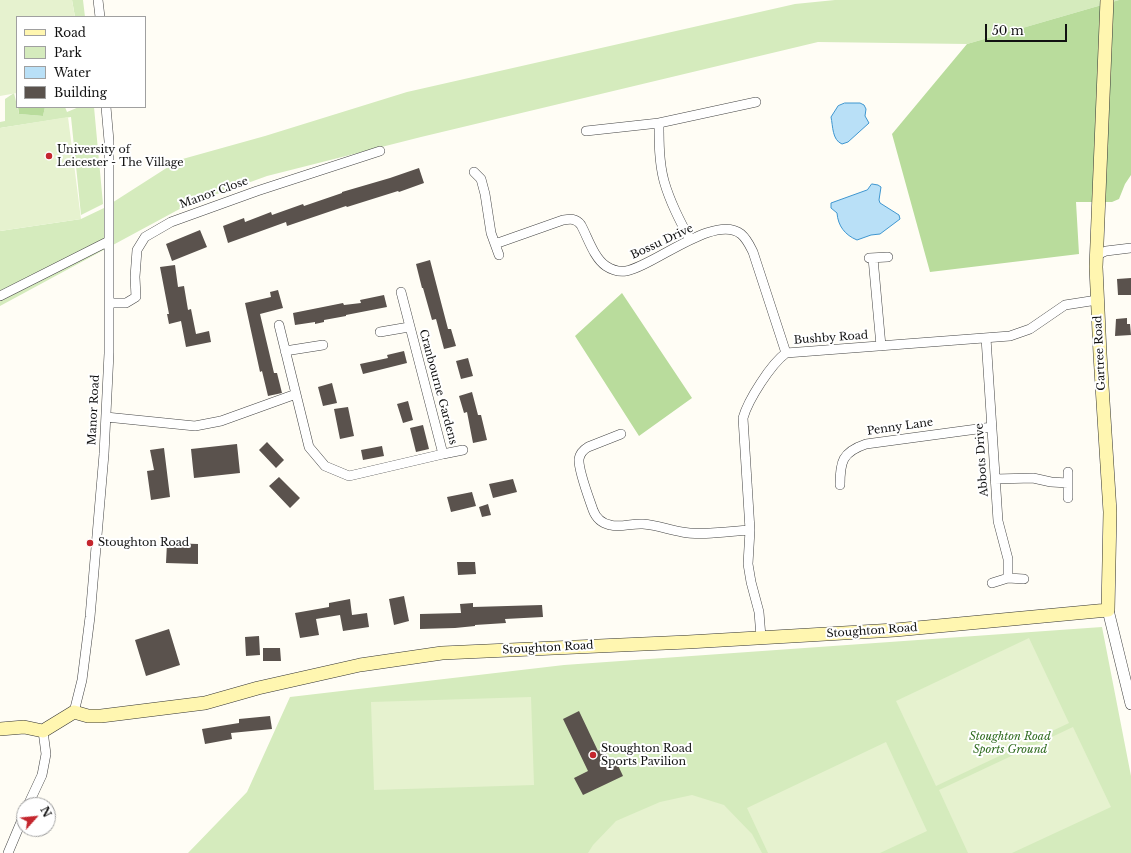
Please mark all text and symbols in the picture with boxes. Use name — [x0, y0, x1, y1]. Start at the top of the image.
legend — [16, 16, 146, 108]
scale bar — [987, 16, 1069, 42]
text: 50 m — [992, 23, 1024, 38]
text: Road — [54, 25, 86, 40]
text: Park — [54, 45, 82, 60]
text: Water — [54, 65, 91, 80]
text: Building — [54, 85, 107, 100]
place label: University of Leicester - The Village — [57, 143, 184, 169]
marker: University of Leicester - The Village — [44, 151, 54, 161]
street label: Manor Close — [178, 174, 250, 212]
street label: Bossu Drive — [629, 222, 695, 262]
street label: Gartree Road — [1091, 315, 1109, 391]
street label: Cranbourne Gardens — [416, 328, 460, 446]
street label: Bushby Road — [793, 329, 869, 347]
street label: Manor Road — [86, 374, 102, 446]
street label: Penny Lane — [866, 416, 934, 438]
street label: Abbots Drive — [973, 423, 991, 497]
place label: Stoughton Road — [98, 536, 189, 550]
marker: Stoughton Road — [85, 538, 95, 548]
street label: Stoughton Road — [826, 621, 918, 641]
street label: Stoughton Road — [502, 639, 594, 657]
park label: Stoughton Road Sports Ground — [969, 730, 1051, 756]
place label: Stoughton Road Sports Pavilion — [601, 742, 692, 768]
marker: Stoughton Road Sports Pavilion — [588, 750, 598, 760]
north arrow — [16, 797, 56, 837]
text: N — [37, 804, 54, 820]

